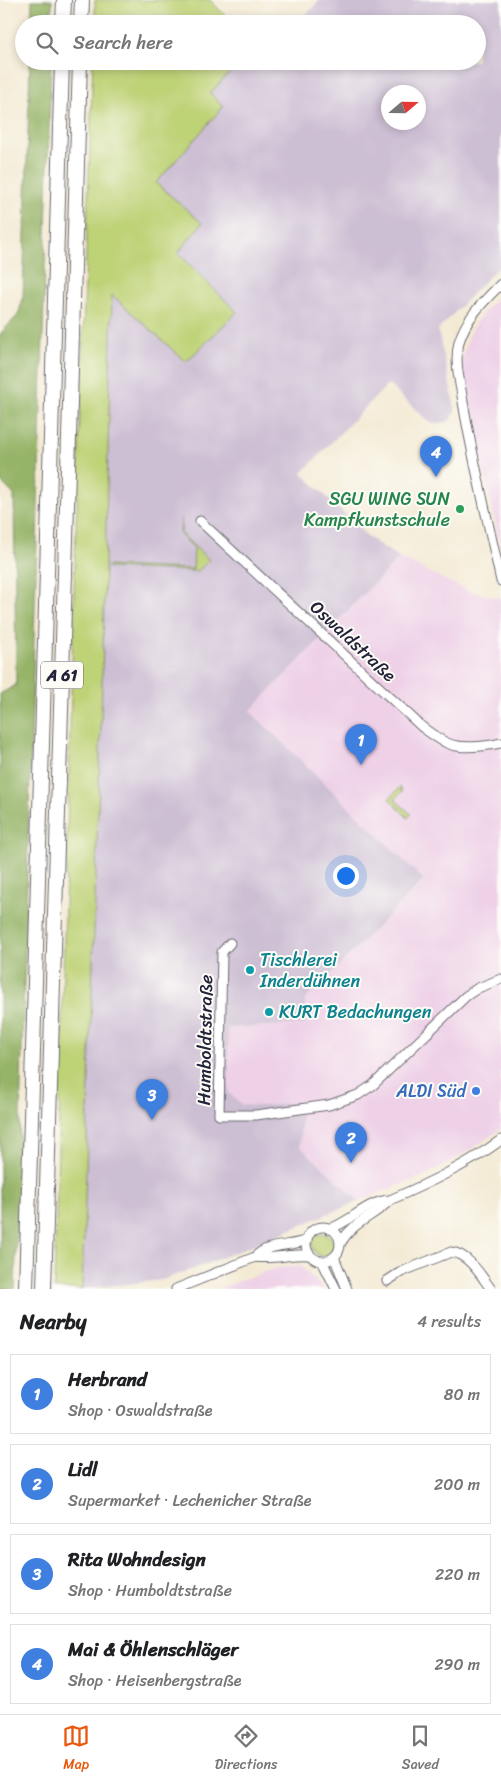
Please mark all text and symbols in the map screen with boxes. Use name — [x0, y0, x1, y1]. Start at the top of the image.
search box — [15, 15, 486, 70]
text: Search here — [73, 26, 173, 59]
icon: search — [33, 29, 61, 57]
north arrow — [381, 85, 426, 130]
pin: 4 — [420, 436, 452, 477]
place label: SGU WING SUN Kampfkunstschule — [304, 483, 451, 536]
marker: SGU WING SUN Kampfkunstschule — [454, 503, 466, 515]
street label: Oswaldstraße — [302, 592, 404, 690]
road number: A 61 — [41, 662, 83, 688]
pin: 1 — [345, 724, 377, 765]
your location — [333, 863, 359, 889]
place label: Tischlerei Inderdühnen — [259, 944, 361, 997]
marker: Tischlerei Inderdühnen — [244, 964, 256, 976]
street label: Humboldtstraße — [188, 974, 222, 1106]
place label: KURT Bedachungen — [279, 996, 432, 1028]
marker: KURT Bedachungen — [263, 1006, 275, 1018]
place label: ALDI Süd — [395, 1075, 468, 1107]
pin: 3 — [136, 1079, 168, 1120]
marker: ALDI Süd — [470, 1085, 482, 1097]
pin: 2 — [335, 1122, 367, 1163]
text: Nearby — [20, 1303, 86, 1341]
text: 4 results — [417, 1307, 481, 1336]
text: Herbrand — [68, 1363, 147, 1396]
text: 1 — [34, 1380, 40, 1409]
text: 80 m — [444, 1380, 480, 1409]
text: Shop · Oswaldstraße — [68, 1396, 213, 1425]
text: Lidl — [68, 1453, 97, 1486]
text: 2 — [32, 1470, 42, 1499]
text: 200 m — [434, 1470, 480, 1499]
text: Supermarket · Lechenicher Straße — [68, 1486, 312, 1515]
text: Rita Wohndesign — [68, 1543, 206, 1576]
text: 3 — [33, 1560, 41, 1589]
text: 220 m — [435, 1560, 480, 1589]
text: Shop · Humboldtstraße — [68, 1576, 232, 1605]
text: Mai & Öhlenschläger — [68, 1633, 238, 1666]
text: 4 — [32, 1650, 42, 1679]
text: 290 m — [434, 1650, 480, 1679]
text: Shop · Heisenbergstraße — [68, 1666, 242, 1695]
tab: Map — [62, 1722, 90, 1777]
tab: Directions — [215, 1722, 277, 1777]
tab: Saved — [402, 1722, 439, 1777]

